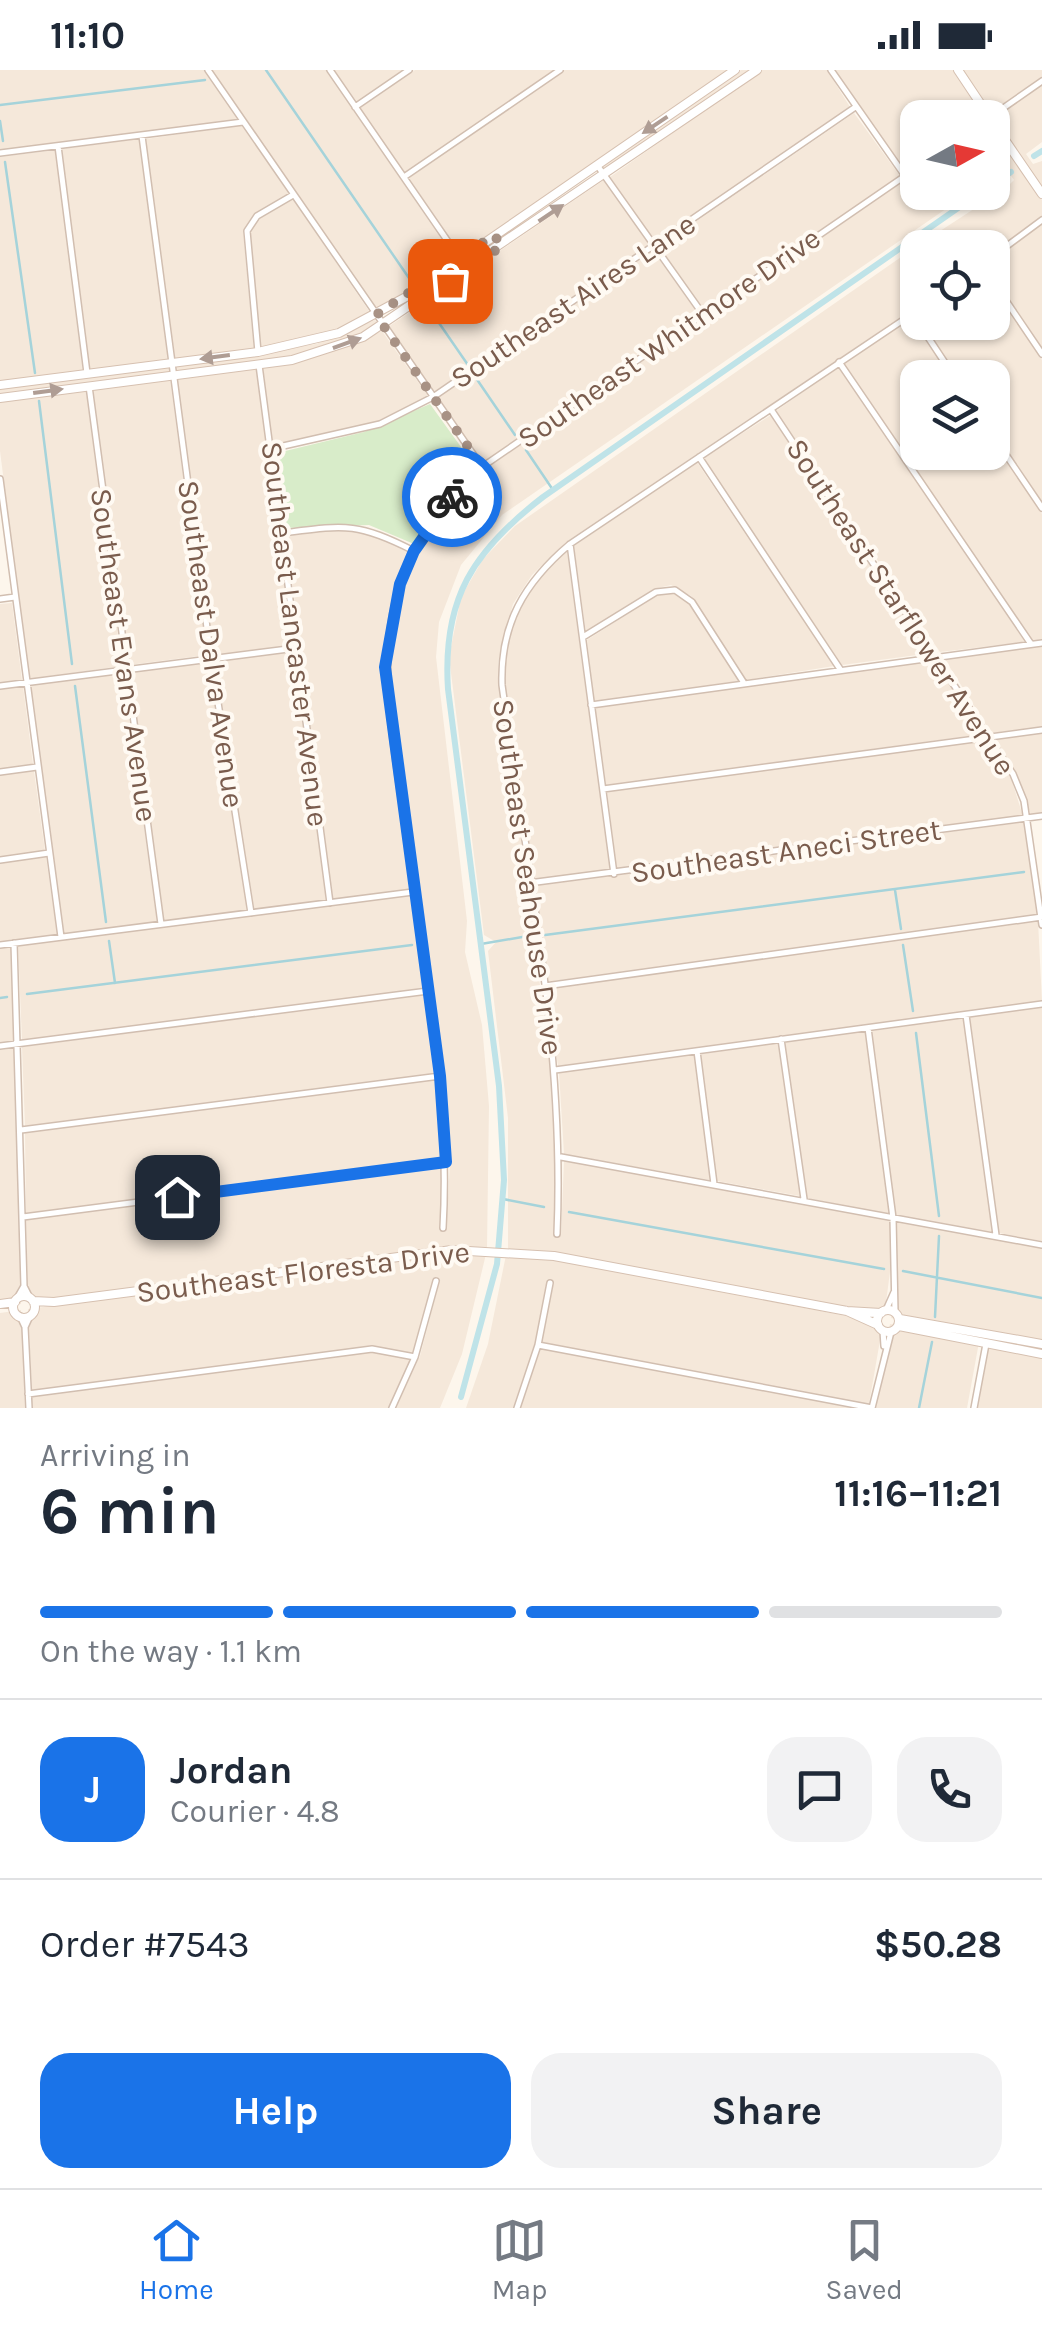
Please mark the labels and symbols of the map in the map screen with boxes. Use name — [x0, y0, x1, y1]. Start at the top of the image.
north arrow — [900, 100, 1010, 210]
one-way arrow — [641, 115, 668, 134]
one-way arrow — [538, 204, 565, 222]
street label: Southeast Aires Lane — [444, 206, 702, 396]
street label: Southeast Whitmore Drive — [511, 220, 827, 456]
pin — [408, 239, 493, 324]
one-way arrow — [333, 335, 363, 350]
one-way arrow — [199, 350, 231, 366]
one-way arrow — [33, 383, 65, 399]
street label: Southeast Starflower Avenue — [779, 432, 1023, 782]
street label: Southeast Lancaster Avenue — [253, 439, 337, 829]
courier — [402, 447, 502, 547]
street label: Southeast Dalva Avenue — [170, 478, 252, 810]
street label: Southeast Evans Avenue — [83, 486, 165, 824]
street label: Southeast Seahouse Drive — [485, 697, 571, 1057]
street label: Southeast Aneci Street — [629, 811, 943, 891]
pin — [135, 1155, 220, 1240]
street label: Southeast Floresta Drive — [134, 1234, 472, 1310]

